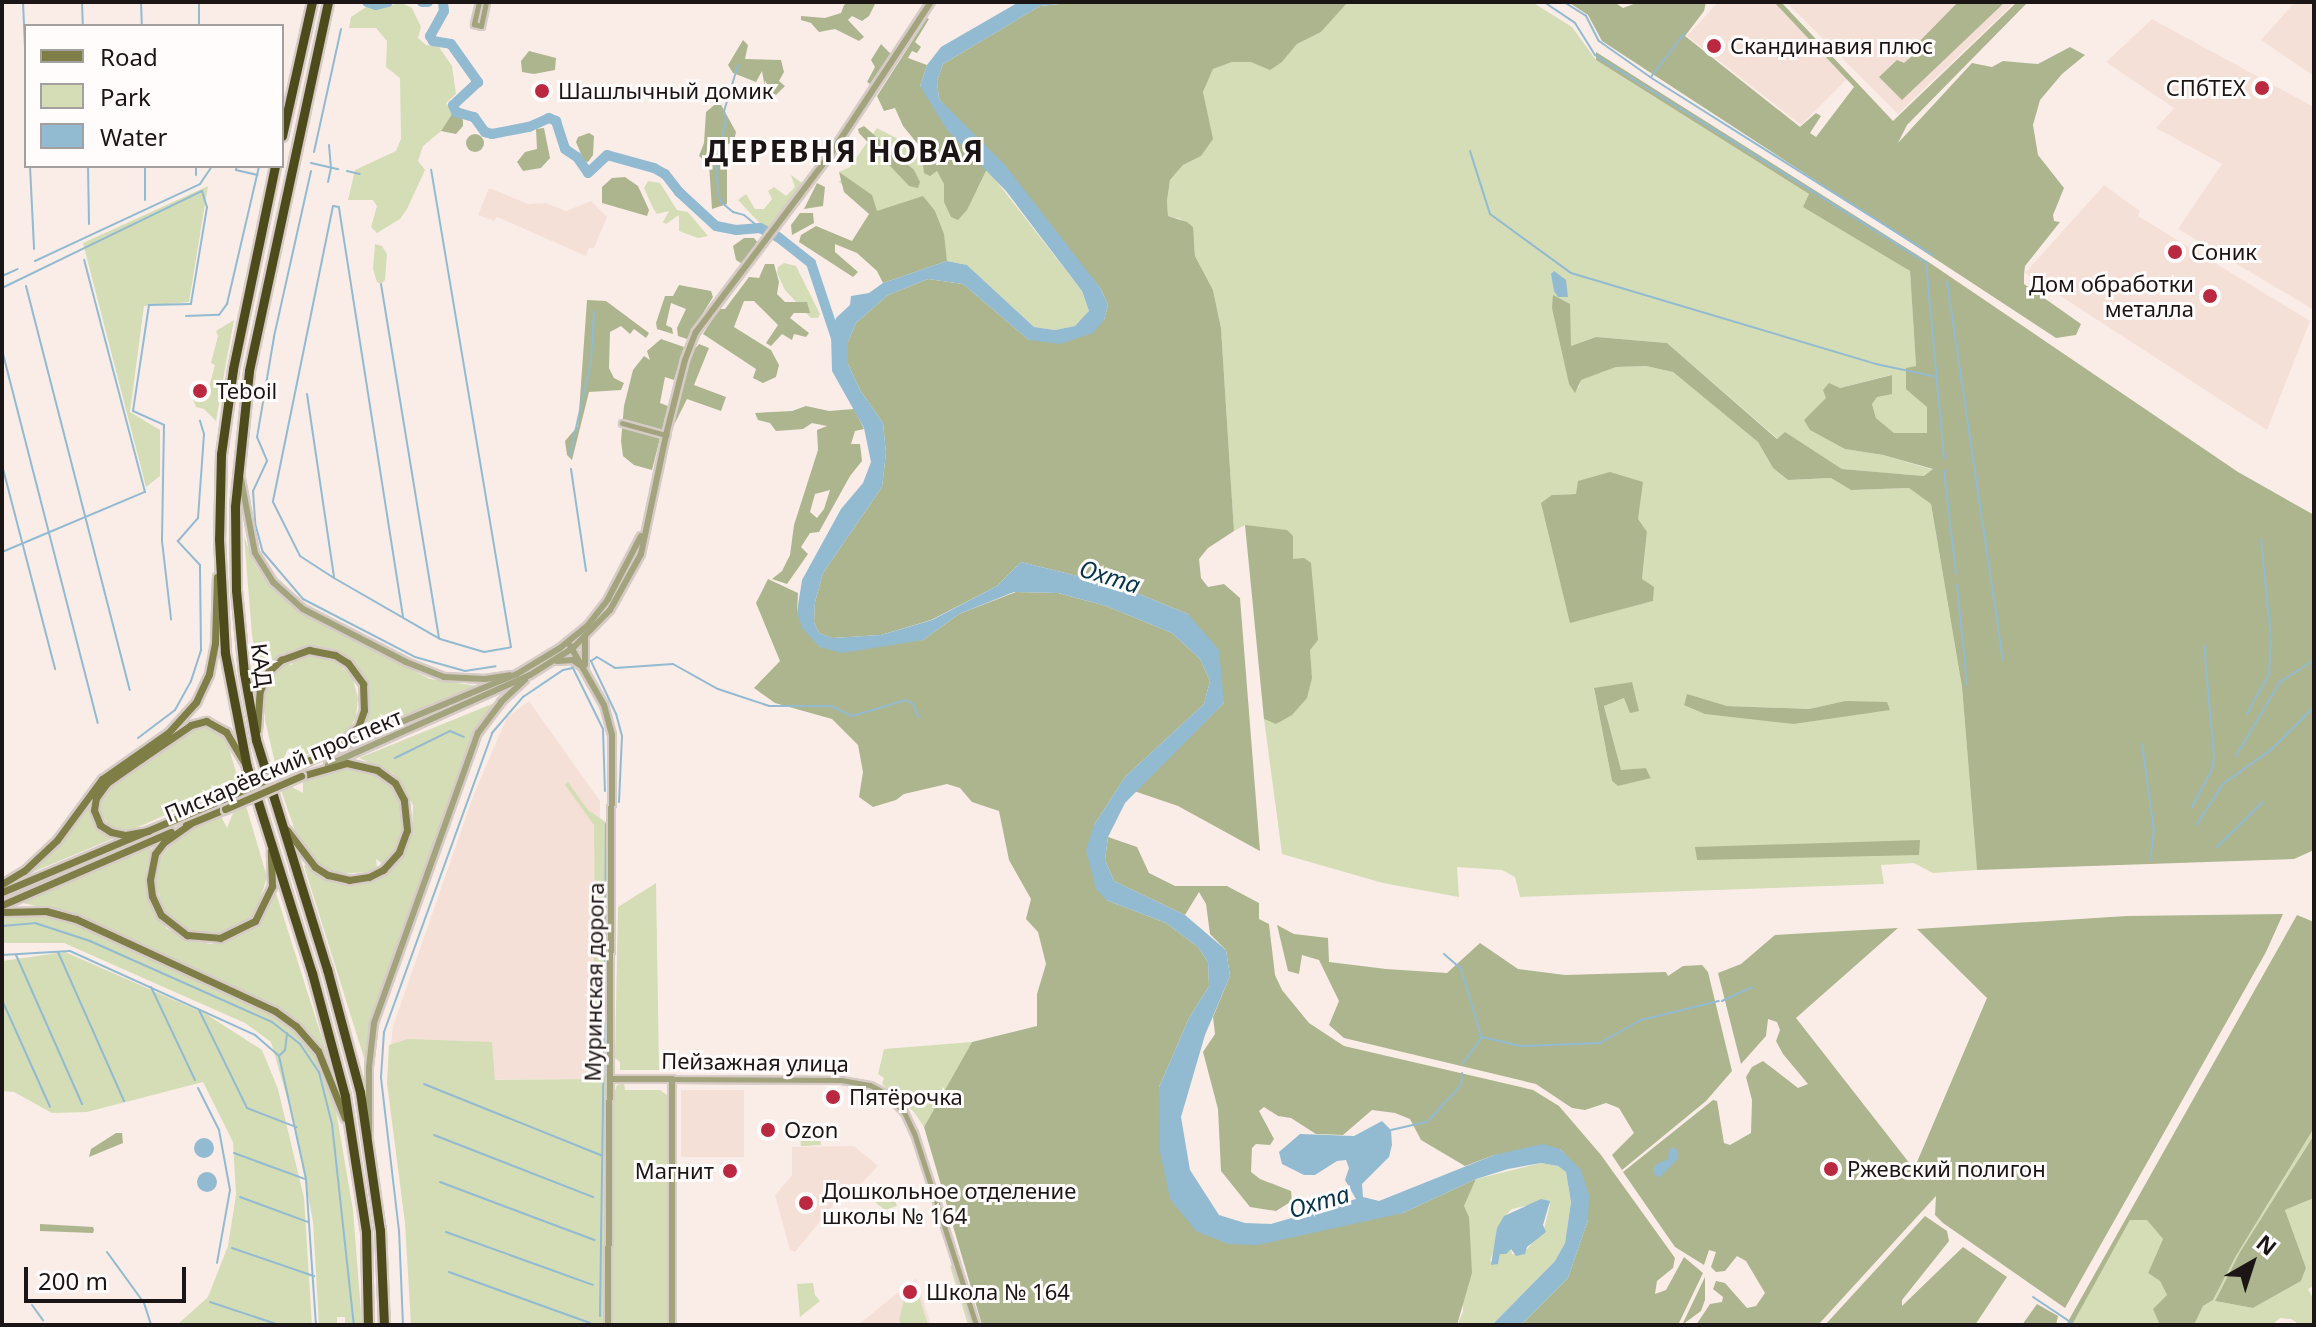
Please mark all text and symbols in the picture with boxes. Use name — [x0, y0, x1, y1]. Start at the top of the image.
legend — [24, 24, 284, 168]
place label: Скандинавия плюс — [1730, 33, 1933, 59]
marker: Скандинавия плюс — [1705, 37, 1723, 55]
text: Road — [100, 40, 158, 73]
place label: СПбТЕХ — [2166, 75, 2246, 101]
place label: Шашлычный домик — [558, 78, 773, 104]
marker: СПбТЕХ — [2253, 79, 2271, 97]
text: Park — [100, 80, 151, 113]
marker: Шашлычный домик — [533, 82, 551, 100]
text: Water — [100, 120, 167, 153]
district label: ДЕРЕВНЯ НОВАЯ — [705, 133, 985, 169]
place label: Соник — [2191, 239, 2257, 265]
marker: Соник — [2166, 243, 2184, 261]
place label: Дом обработки металла — [2029, 270, 2194, 322]
marker: Дом обработки металла — [2201, 287, 2219, 305]
place label: Teboil — [216, 378, 277, 404]
marker: Teboil — [191, 382, 209, 400]
water label: Охта — [1076, 553, 1144, 599]
street label: КАД — [246, 641, 278, 689]
street label: Пискарёвский проспект — [160, 703, 406, 827]
street label: Муринская дорога — [579, 882, 609, 1082]
street label: Пейзажная улица — [661, 1047, 849, 1077]
place label: Пятёрочка — [849, 1084, 963, 1110]
marker: Пятёрочка — [824, 1088, 842, 1106]
place label: Ozon — [784, 1117, 838, 1143]
marker: Ozon — [759, 1121, 777, 1139]
place label: Ржевский полигон — [1847, 1156, 2046, 1182]
place label: Магнит — [635, 1158, 714, 1184]
marker: Ржевский полигон — [1822, 1160, 1840, 1178]
marker: Магнит — [721, 1162, 739, 1180]
place label: Дошкольное отделение школы № 164 — [822, 1177, 1076, 1228]
water label: Охта — [1285, 1179, 1353, 1223]
marker: Дошкольное отделение школы № 164 — [797, 1194, 815, 1212]
north arrow — [2212, 1223, 2292, 1303]
text: N — [2251, 1227, 2283, 1262]
scale bar — [28, 1251, 190, 1301]
text: 200 m — [38, 1264, 108, 1297]
place label: Школа № 164 — [926, 1279, 1070, 1305]
marker: Школа № 164 — [901, 1283, 919, 1301]

